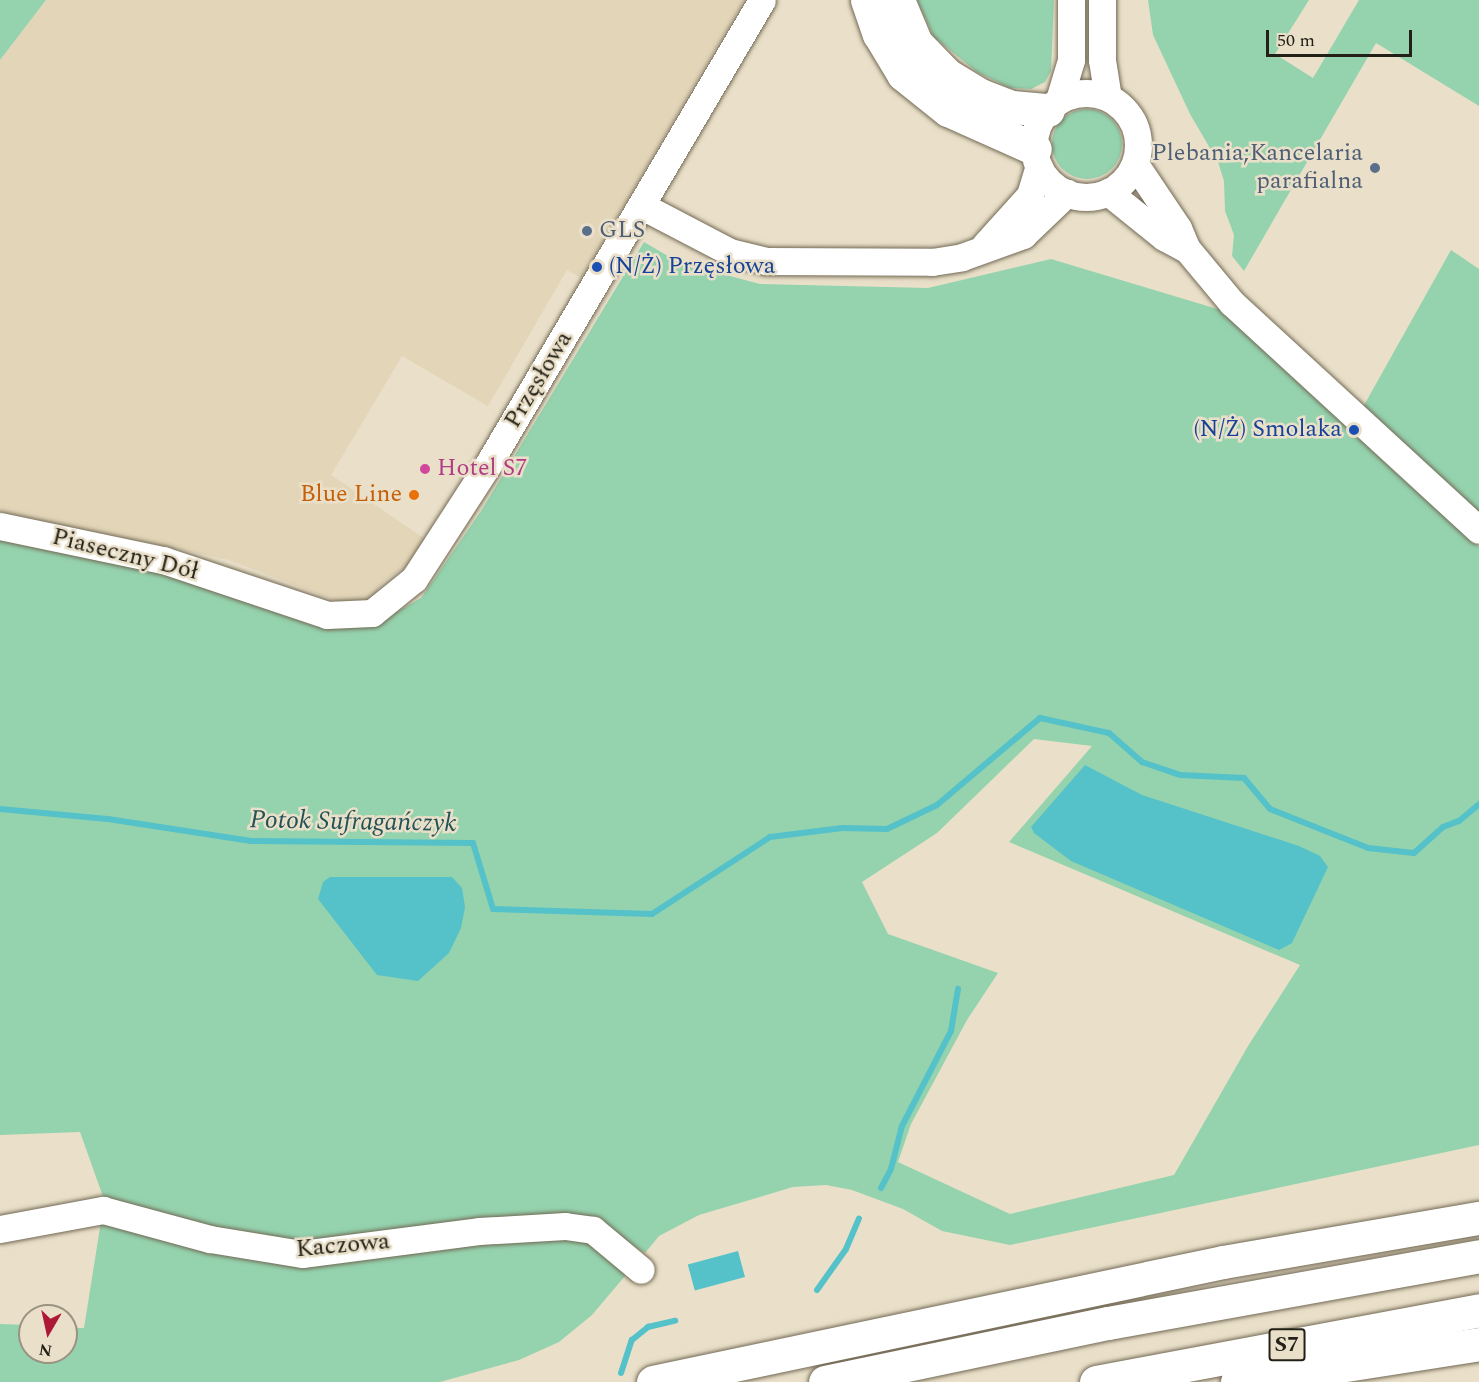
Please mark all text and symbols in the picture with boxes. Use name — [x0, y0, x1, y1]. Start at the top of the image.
scale bar — [1269, 18, 1414, 56]
text: 50 m — [1277, 27, 1315, 54]
place label: Plebania;Kancelaria parafialna — [1151, 140, 1363, 196]
marker: Plebania;Kancelaria parafialna — [1368, 161, 1382, 175]
place label: GLS — [599, 217, 645, 245]
marker: GLS — [580, 224, 594, 238]
place label: (N/Ż) Przęsłowa — [609, 253, 775, 281]
marker: (N/Ż) Przęsłowa — [590, 260, 604, 274]
street label: Przęsłowa — [499, 326, 579, 434]
place label: (N/Ż) Smolaka — [1194, 416, 1342, 444]
marker: (N/Ż) Smolaka — [1347, 423, 1361, 437]
place label: Hotel S7 — [437, 455, 527, 483]
marker: Hotel S7 — [418, 462, 432, 476]
place label: Blue Line — [300, 481, 402, 509]
marker: Blue Line — [407, 488, 421, 502]
street label: Piaseczny Dół — [49, 523, 201, 587]
water label: Potok Sufragańczyk — [249, 805, 457, 839]
street label: Kaczowa — [295, 1228, 391, 1264]
north arrow — [18, 1304, 78, 1364]
road number: S7 — [1268, 1326, 1306, 1364]
text: N — [37, 1337, 54, 1363]

